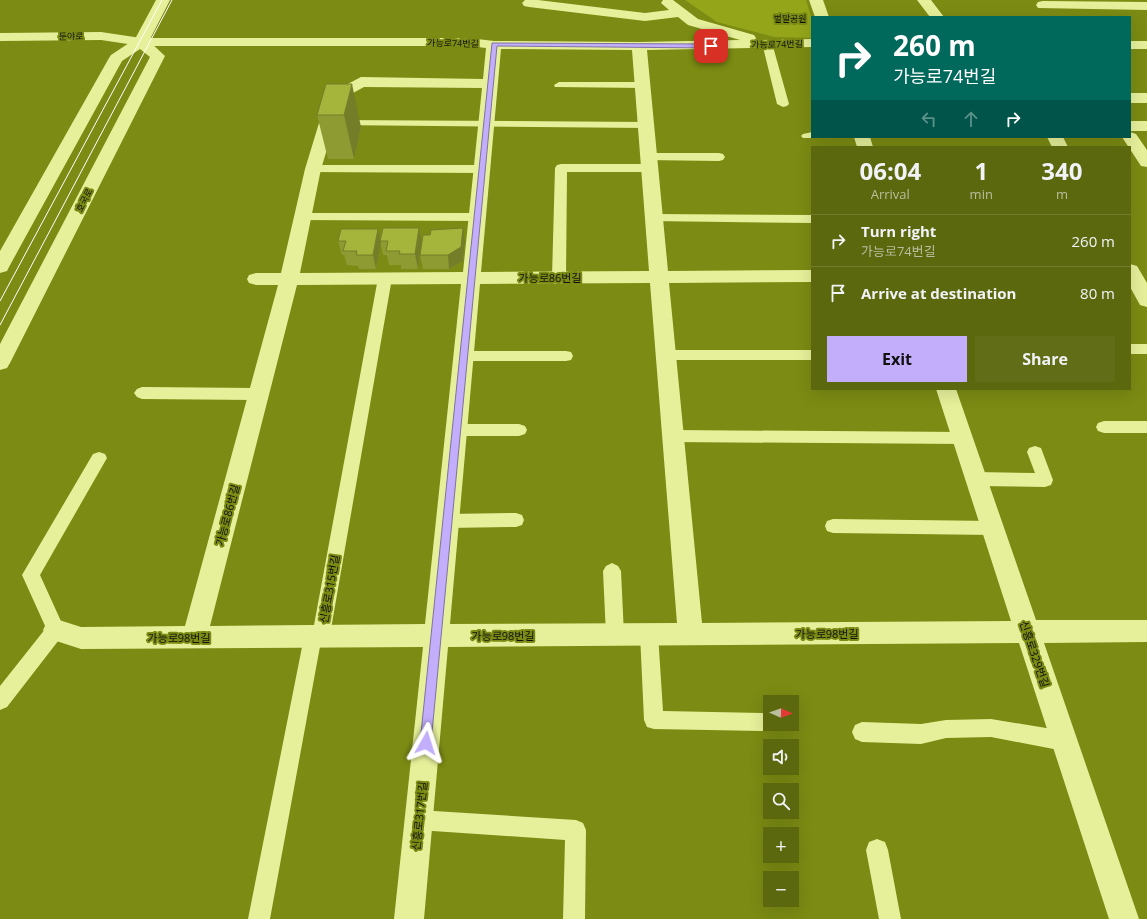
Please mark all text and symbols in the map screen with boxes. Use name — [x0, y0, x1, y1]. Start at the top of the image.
park label: 벌말공원 — [773, 12, 807, 25]
text: 260 m — [893, 26, 976, 64]
street label: 둔야로 — [58, 29, 84, 43]
pin — [694, 29, 728, 63]
icon: right — [827, 32, 879, 84]
icon: arrive — [700, 35, 722, 57]
street label: 가능로74번길 — [427, 36, 479, 50]
street label: 가능로74번길 — [751, 37, 803, 51]
text: 가능로74번길 — [893, 64, 996, 88]
icon: left — [918, 108, 940, 130]
icon: ahead — [960, 108, 982, 130]
icon: right — [1002, 108, 1024, 130]
text: 06:04 — [859, 154, 921, 187]
text: 1 — [974, 154, 988, 187]
text: 340 — [1041, 154, 1083, 187]
text: Arrival — [871, 185, 910, 203]
text: min — [970, 185, 993, 203]
text: m — [1056, 185, 1068, 203]
street label: 호국로 — [73, 186, 95, 214]
text: Turn right — [861, 221, 936, 241]
icon: right — [827, 230, 849, 252]
text: 260 m — [1071, 231, 1115, 251]
text: 가능로74번길 — [861, 242, 936, 260]
street label: 가능로86번길 — [518, 270, 582, 285]
icon: arrive — [827, 282, 849, 304]
text: Arrive at destination — [861, 283, 1016, 303]
text: 80 m — [1080, 283, 1115, 303]
button: Exit — [827, 336, 967, 382]
button: Share — [975, 336, 1115, 382]
street label: 가능로86번길 — [212, 483, 242, 547]
street label: 신흥로315번길 — [316, 553, 342, 625]
street label: 신흥로329번길 — [1017, 619, 1053, 689]
street label: 가능로98번길 — [795, 626, 859, 641]
street label: 가능로98번길 — [471, 628, 535, 643]
street label: 가능로98번길 — [147, 630, 211, 645]
north arrow — [763, 695, 799, 731]
map controls — [763, 695, 799, 907]
position arrow — [405, 722, 447, 764]
button: sound — [763, 739, 799, 775]
street label: 신흥로317번길 — [408, 781, 430, 851]
button: search — [763, 783, 799, 819]
button: + — [763, 827, 799, 863]
button: − — [763, 871, 799, 907]

